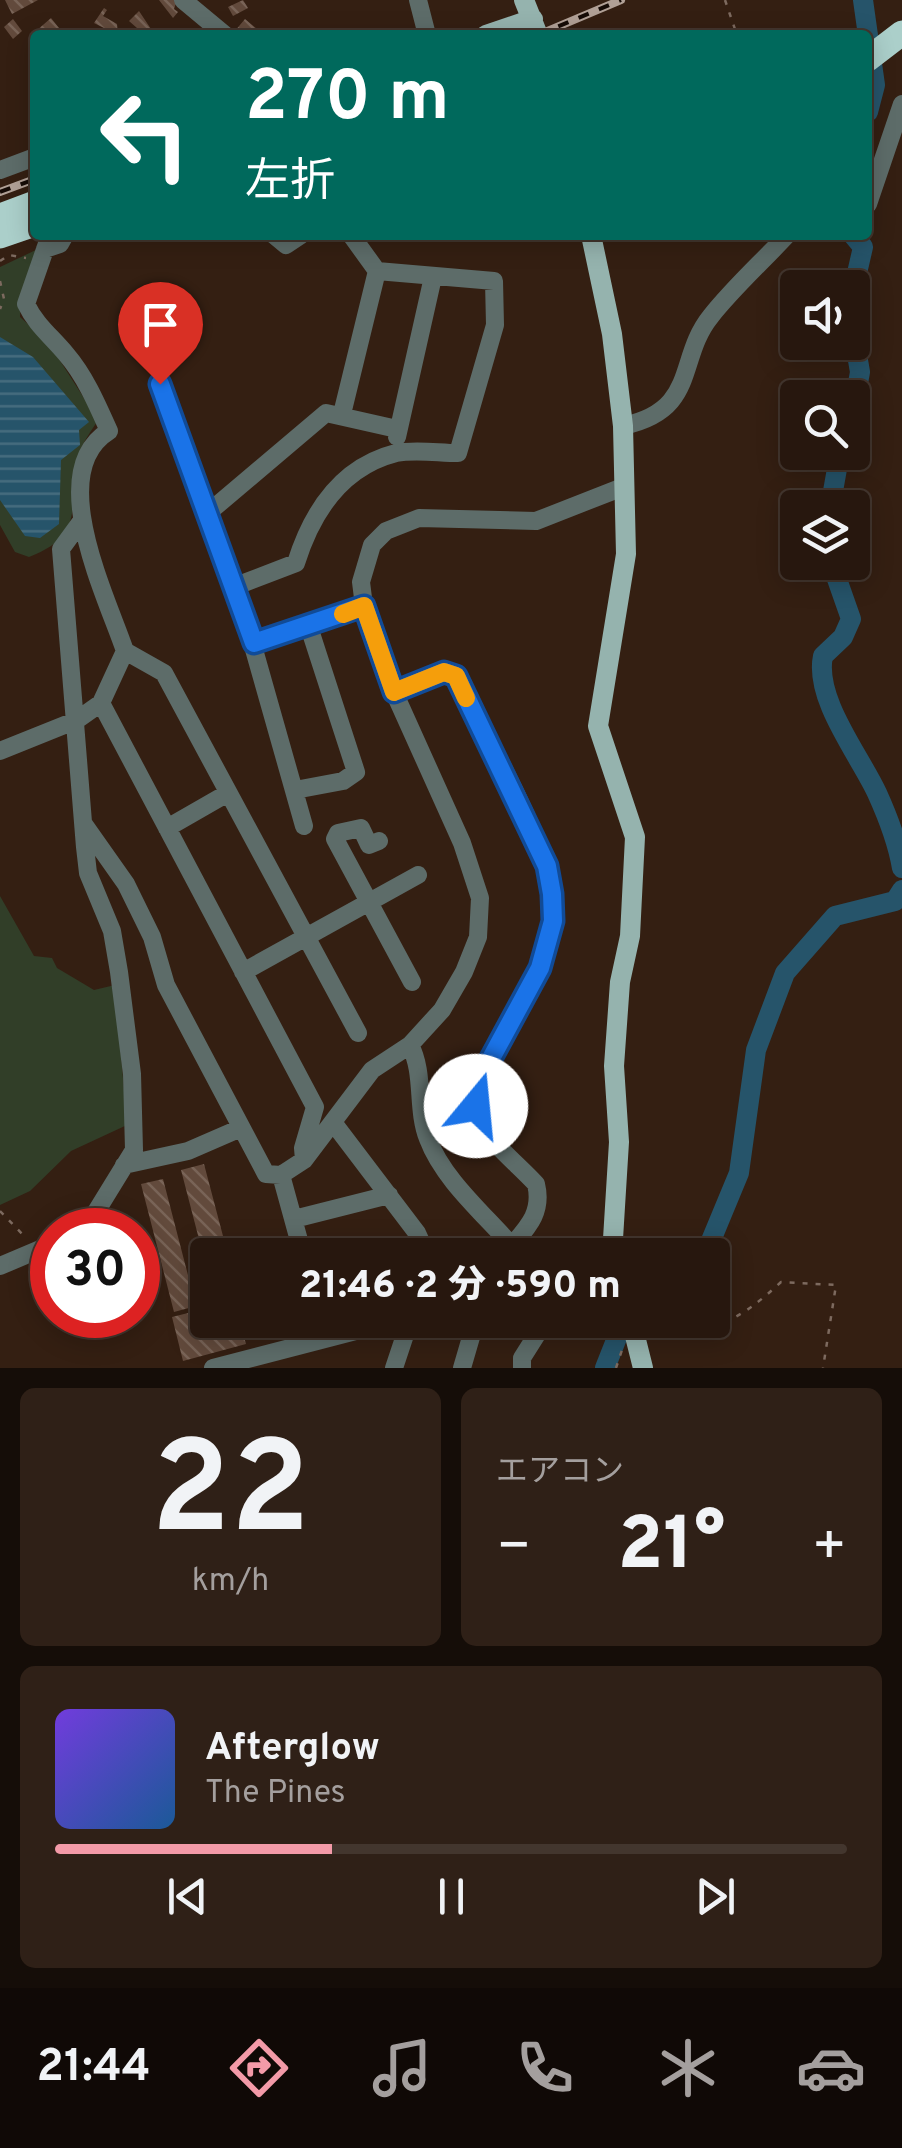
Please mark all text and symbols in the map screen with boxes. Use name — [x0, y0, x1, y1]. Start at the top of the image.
text: 270 m — [245, 56, 450, 145]
icon: left — [80, 70, 210, 200]
text: 左折 — [245, 155, 335, 212]
map controls — [780, 270, 870, 580]
button: sound — [780, 270, 870, 360]
pin — [118, 282, 203, 385]
icon: arrive — [133, 297, 188, 352]
button: search — [780, 380, 870, 470]
button: layers — [780, 490, 870, 580]
position arrow — [424, 1054, 528, 1158]
speed limit sign: 30 — [30, 1208, 160, 1338]
text: 21:46 · 2 分 · 590 m — [299, 1263, 621, 1312]
text: 22 — [151, 1414, 310, 1579]
text: エアコン — [496, 1453, 624, 1493]
text: 21° — [618, 1501, 725, 1596]
text: − — [496, 1514, 531, 1584]
text: + — [812, 1514, 847, 1584]
text: km/h — [192, 1562, 269, 1602]
text: Afterglow — [205, 1725, 380, 1774]
text: The Pines — [205, 1774, 346, 1814]
icon: previous — [160, 1869, 215, 1924]
icon: pause — [424, 1869, 479, 1924]
icon: next — [688, 1869, 743, 1924]
icon: directions — [224, 2033, 294, 2103]
icon: music — [367, 2033, 437, 2103]
icon: phone — [510, 2033, 580, 2103]
icon: climate — [653, 2033, 723, 2103]
icon: car — [796, 2033, 866, 2103]
text: 21:44 — [36, 2040, 151, 2097]

